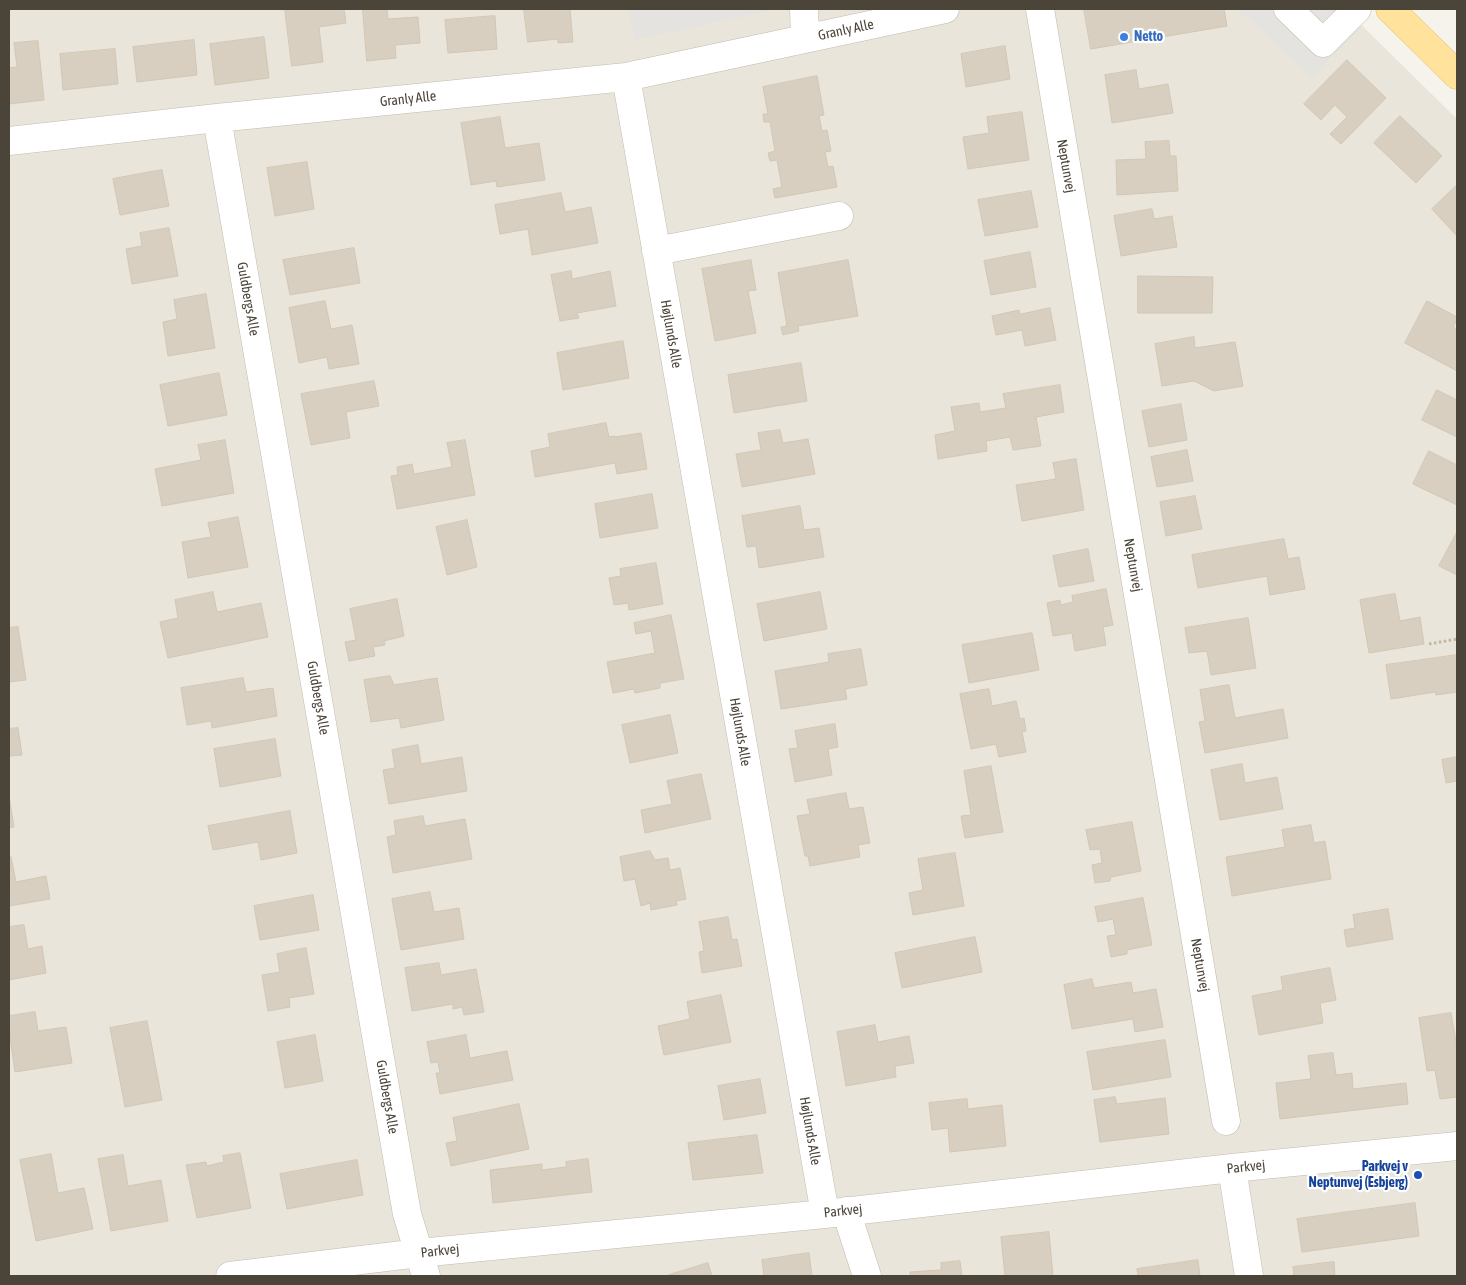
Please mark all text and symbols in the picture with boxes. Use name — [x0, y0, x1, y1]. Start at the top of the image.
street label: Granly Alle — [817, 16, 875, 44]
place label: Netto — [1134, 29, 1163, 45]
marker: Netto — [1118, 31, 1130, 43]
street label: Granly Alle — [379, 88, 437, 110]
street label: Neptunvej — [1053, 138, 1079, 194]
street label: Guldbergs Alle — [233, 261, 263, 337]
street label: Højlunds Alle — [657, 298, 685, 370]
street label: Neptunvej — [1120, 537, 1146, 593]
street label: Guldbergs Alle — [303, 660, 333, 736]
street label: Højlunds Alle — [726, 696, 754, 768]
street label: Neptunvej — [1187, 937, 1213, 993]
street label: Guldbergs Alle — [372, 1059, 402, 1135]
street label: Højlunds Alle — [796, 1095, 824, 1167]
street label: Parkvej — [1226, 1157, 1266, 1177]
place label: Parkvej v Neptunvej (Esbjerg) — [1308, 1159, 1408, 1192]
marker: Parkvej v Neptunvej (Esbjerg) — [1412, 1169, 1424, 1181]
street label: Parkvej — [823, 1201, 863, 1221]
street label: Parkvej — [420, 1241, 460, 1261]

